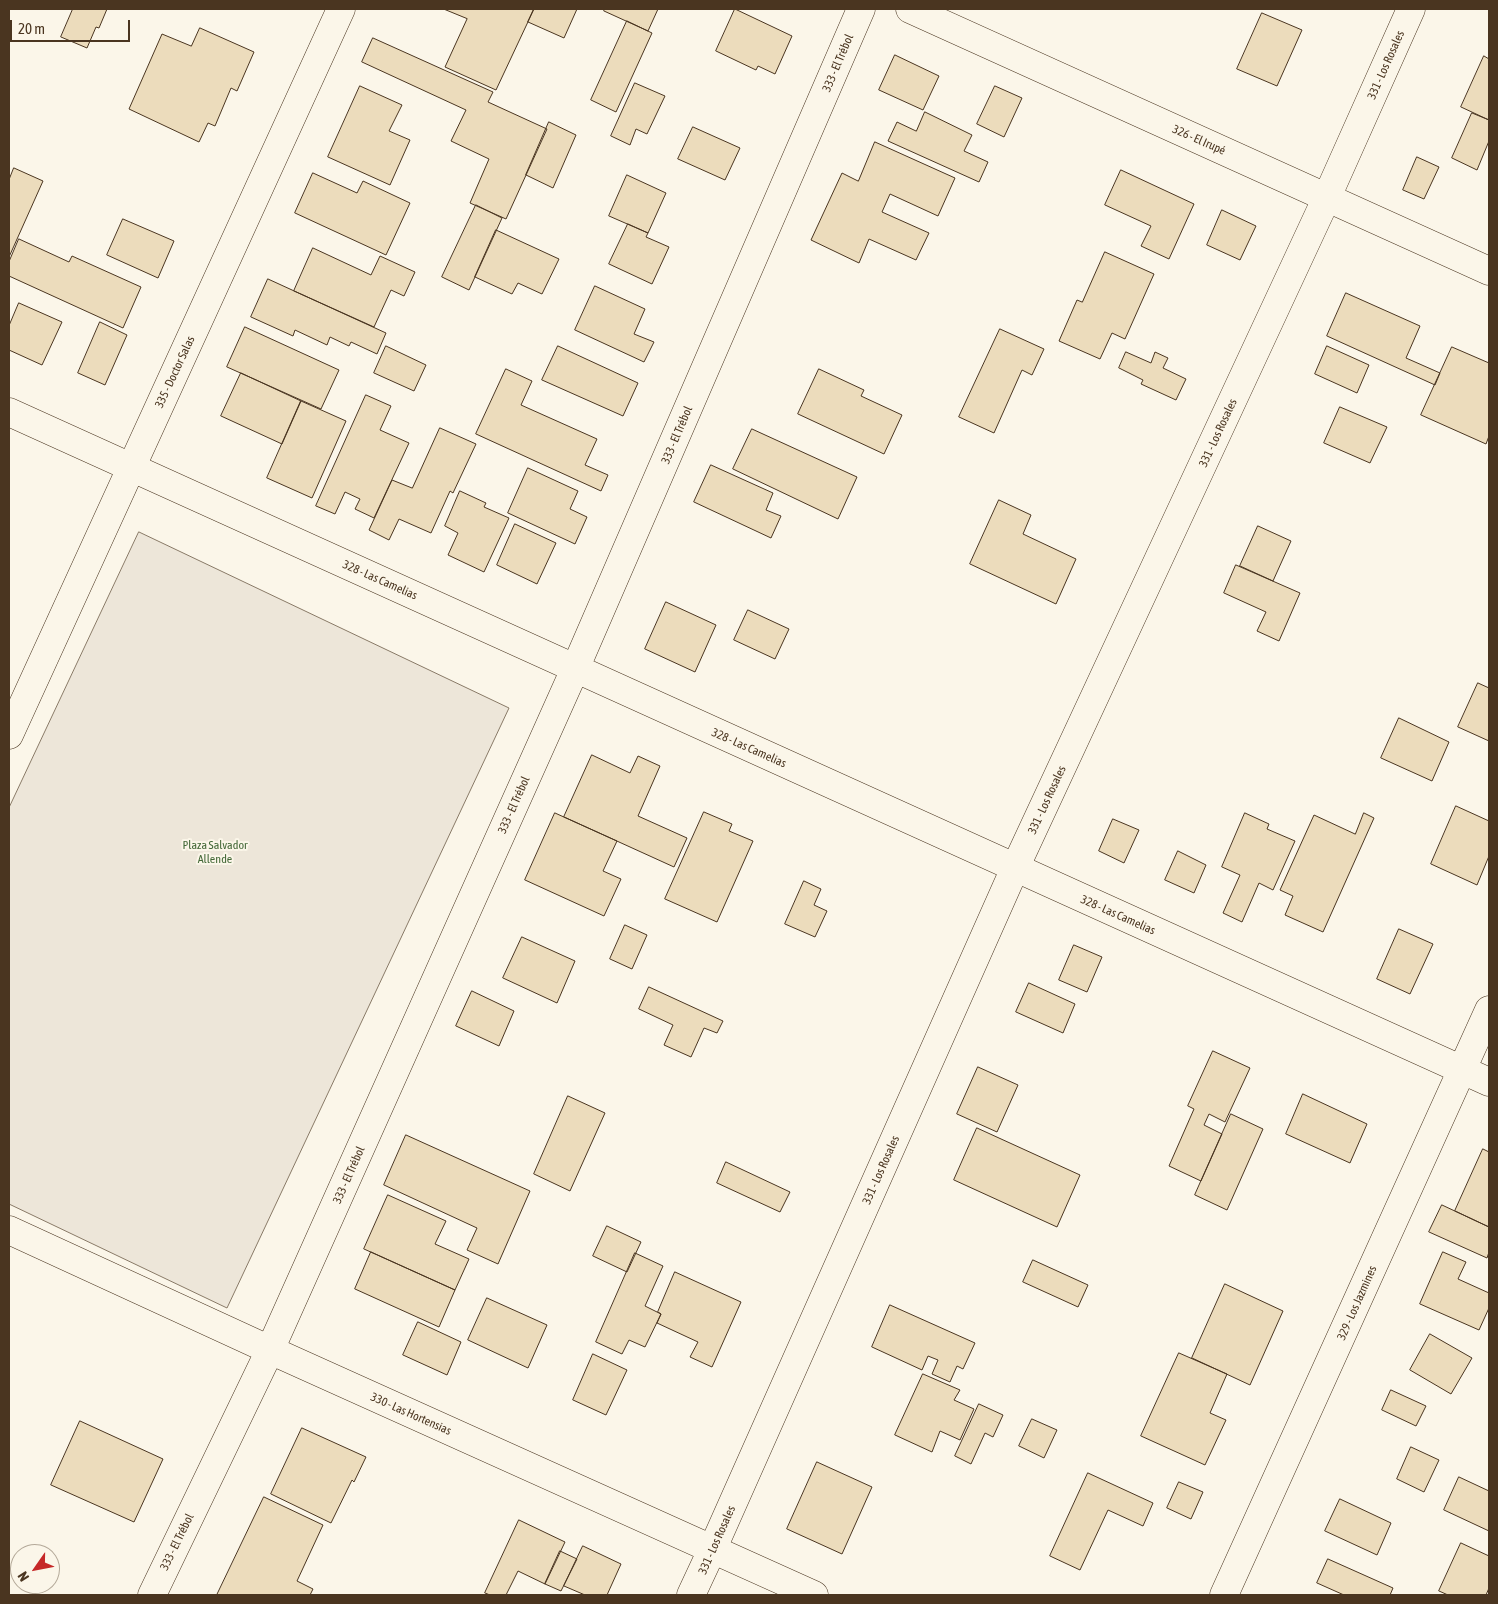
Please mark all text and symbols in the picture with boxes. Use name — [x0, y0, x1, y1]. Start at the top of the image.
scale bar — [12, 10, 132, 42]
text: 20 m — [18, 20, 45, 37]
street label: 331 - Los Rosales — [1364, 28, 1408, 102]
street label: 333 - El Trébol — [819, 32, 857, 94]
street label: 326 - El Irupé — [1170, 122, 1228, 158]
street label: 335 - Doctor Salas — [152, 334, 198, 410]
street label: 331 - Los Rosales — [1196, 397, 1240, 469]
street label: 333 - El Trébol — [658, 404, 696, 466]
street label: 328 - Las Camelias — [340, 557, 420, 603]
street label: 328 - Las Camelias — [709, 725, 789, 771]
street label: 331 - Los Rosales — [1025, 764, 1069, 836]
street label: 333 - El Trébol — [495, 774, 533, 836]
park label: Plaza Salvador Allende — [182, 838, 248, 866]
street label: 328 - Las Camelias — [1078, 892, 1158, 938]
street label: 331 - Los Rosales — [859, 1133, 903, 1207]
street label: 333 - El Trébol — [330, 1144, 368, 1206]
street label: 329 - Los Jazmines — [1334, 1264, 1380, 1342]
street label: 330 - Las Hortensias — [368, 1390, 454, 1438]
street label: 331 - Los Rosales — [695, 1503, 739, 1577]
street label: 333 - El Trébol — [157, 1511, 197, 1573]
north arrow — [10, 1544, 60, 1594]
text: N — [14, 1569, 32, 1584]

